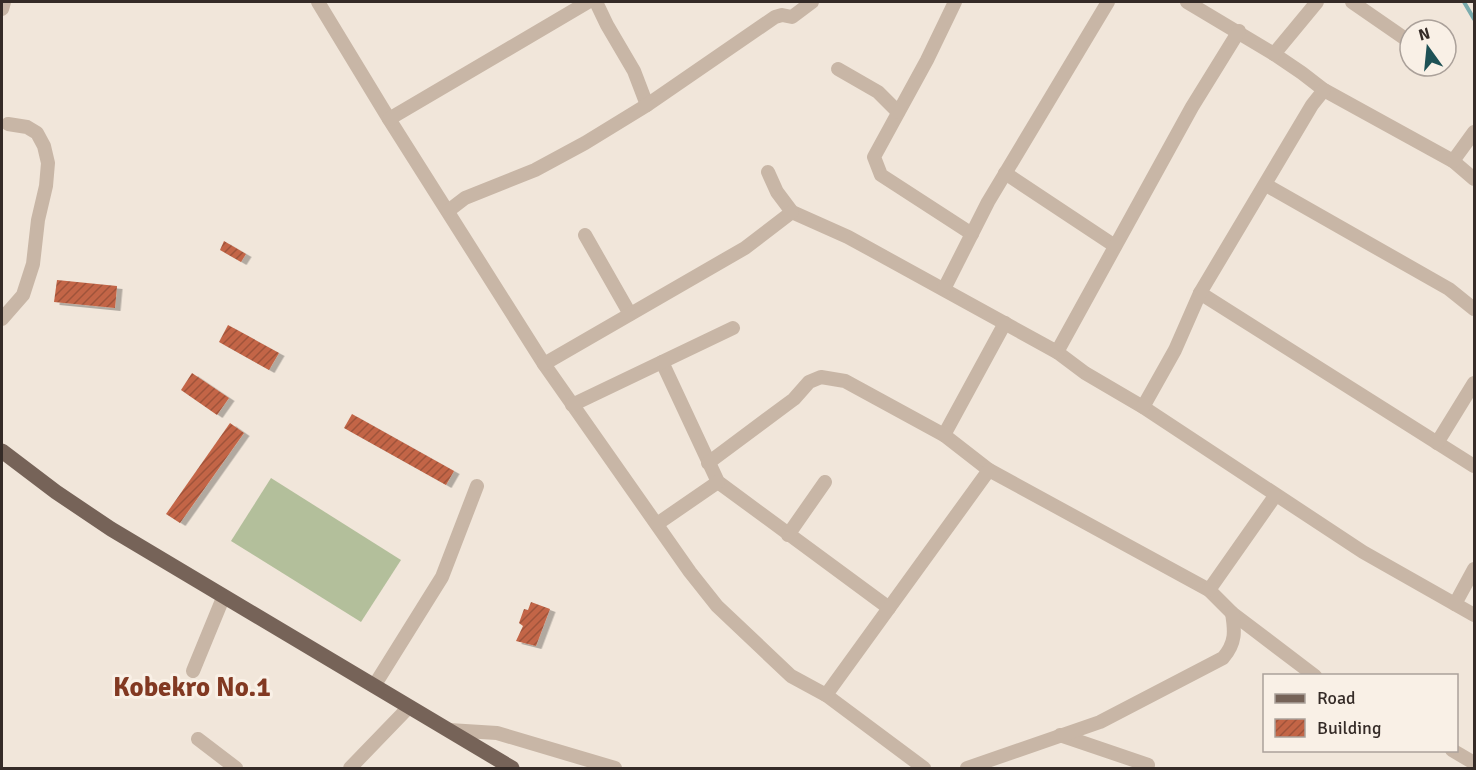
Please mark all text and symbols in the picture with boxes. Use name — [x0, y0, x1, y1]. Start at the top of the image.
north arrow — [1398, 18, 1458, 78]
text: N — [1416, 23, 1432, 46]
district label: Kobekro No.1 — [113, 671, 271, 704]
legend — [1263, 674, 1458, 752]
text: Road — [1317, 687, 1356, 709]
text: Building — [1317, 717, 1381, 739]

